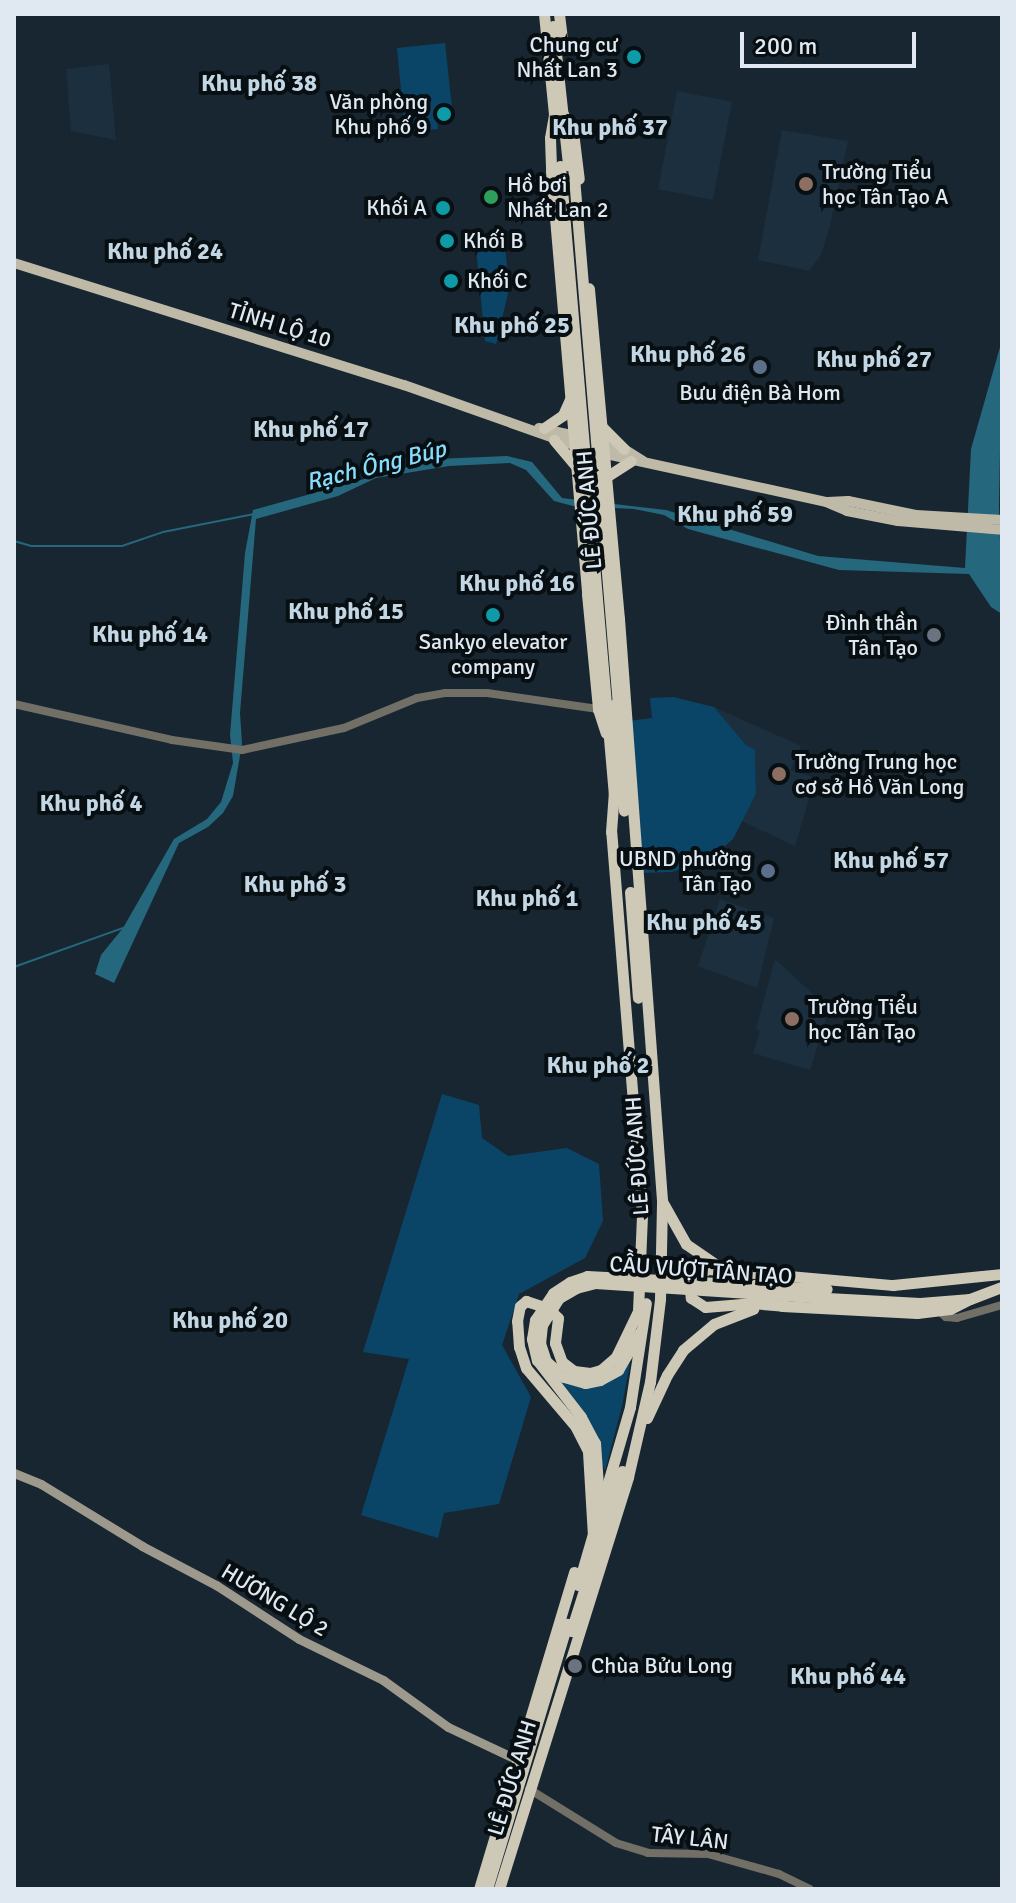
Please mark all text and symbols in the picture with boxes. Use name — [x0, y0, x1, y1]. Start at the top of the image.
scale bar — [744, 16, 920, 66]
place label: Chung cư Nhất Lan 3 — [516, 31, 618, 82]
text: 200 m — [754, 31, 817, 61]
marker: Chung cư Nhất Lan 3 — [625, 48, 643, 66]
district label: Khu phố 38 — [201, 70, 317, 98]
place label: Văn phòng Khu phố 9 — [330, 88, 428, 140]
marker: Văn phòng Khu phố 9 — [435, 105, 453, 123]
district label: Khu phố 37 — [552, 114, 668, 142]
place label: Trường Tiểu học Tân Tạo A — [822, 158, 948, 210]
place label: Hồ bơi Nhất Lan 2 — [507, 171, 609, 222]
marker: Trường Tiểu học Tân Tạo A — [797, 175, 815, 193]
marker: Hồ bơi Nhất Lan 2 — [482, 188, 500, 206]
place label: Khối A — [366, 195, 427, 221]
marker: Khối A — [434, 199, 452, 217]
place label: Khối B — [463, 228, 524, 254]
marker: Khối B — [438, 232, 456, 250]
district label: Khu phố 24 — [107, 238, 223, 266]
place label: Khối C — [467, 268, 528, 294]
marker: Khối C — [442, 272, 460, 290]
street label: TỈNH LỘ 10 — [226, 297, 334, 353]
district label: Khu phố 25 — [454, 312, 570, 340]
district label: Khu phố 26 — [630, 341, 746, 369]
district label: Khu phố 27 — [816, 346, 932, 374]
marker: Bưu điện Bà Hom — [751, 358, 769, 376]
place label: Bưu điện Bà Hom — [679, 380, 841, 406]
district label: Khu phố 17 — [253, 416, 369, 444]
water label: Rạch Ông Búp — [303, 435, 449, 497]
street label: LÊ ĐỨC ANH — [571, 449, 607, 571]
district label: Khu phố 59 — [677, 501, 793, 529]
district label: Khu phố 16 — [459, 570, 575, 598]
district label: Khu phố 15 — [288, 598, 404, 626]
marker: Sankyo elevator company — [484, 606, 502, 624]
place label: Đình thần Tân Tạo — [826, 609, 918, 660]
district label: Khu phố 14 — [92, 621, 208, 649]
marker: Đình thần Tân Tạo — [925, 626, 943, 644]
place label: Sankyo elevator company — [419, 628, 567, 680]
place label: Trường Trung học cơ sở Hồ Văn Long — [795, 748, 964, 800]
marker: Trường Trung học cơ sở Hồ Văn Long — [770, 765, 788, 783]
district label: Khu phố 4 — [39, 790, 143, 818]
place label: UBND phường Tân Tạo — [619, 845, 752, 896]
district label: Khu phố 57 — [833, 847, 949, 875]
marker: UBND phường Tân Tạo — [759, 862, 777, 880]
district label: Khu phố 3 — [243, 871, 347, 899]
district label: Khu phố 1 — [475, 885, 579, 913]
district label: Khu phố 45 — [646, 909, 762, 937]
place label: Trường Tiểu học Tân Tạo — [808, 993, 918, 1044]
marker: Trường Tiểu học Tân Tạo — [783, 1010, 801, 1028]
district label: Khu phố 2 — [546, 1052, 650, 1080]
street label: LÊ ĐỨC ANH — [620, 1096, 654, 1216]
street label: CẦU VƯỢT TÂN TẠO — [609, 1250, 793, 1290]
district label: Khu phố 20 — [172, 1307, 288, 1335]
street label: HƯƠNG LỘ 2 — [217, 1558, 333, 1642]
place label: Chùa Bửu Long — [591, 1653, 733, 1679]
marker: Chùa Bửu Long — [566, 1657, 584, 1675]
district label: Khu phố 44 — [790, 1663, 906, 1691]
street label: LÊ ĐỨC ANH — [482, 1717, 542, 1839]
street label: TÂY LÂN — [650, 1821, 730, 1855]

